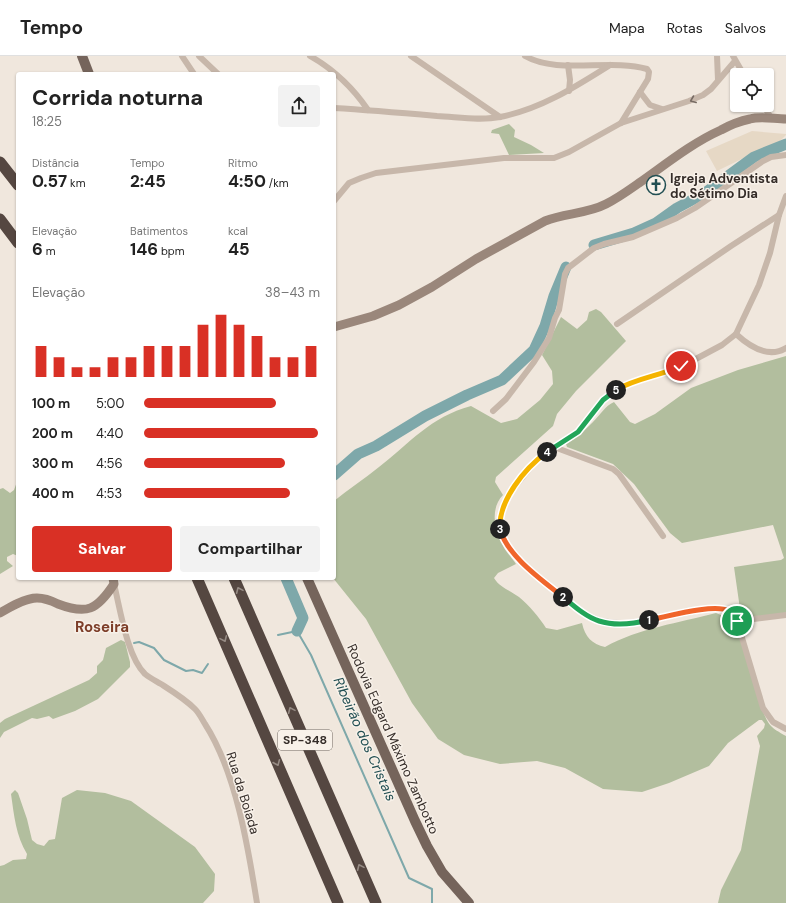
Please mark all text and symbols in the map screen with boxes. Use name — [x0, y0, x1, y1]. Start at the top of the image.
text: Tempo — [20, 15, 83, 40]
text: Mapa — [609, 19, 645, 37]
text: Rotas — [667, 19, 703, 37]
text: Salvos — [725, 19, 766, 37]
map controls — [730, 68, 774, 112]
button: locate — [730, 68, 774, 112]
text: Corrida noturna — [32, 83, 203, 112]
button: share — [278, 85, 320, 127]
one-way arrow — [689, 95, 696, 103]
text: 18:25 — [32, 113, 62, 130]
text: Distância — [32, 156, 79, 170]
text: Tempo — [130, 156, 165, 170]
text: Ritmo — [228, 156, 258, 170]
text: 0.57 — [32, 170, 67, 192]
text: 2:45 — [130, 170, 166, 192]
text: 4:50 — [228, 170, 266, 192]
place label: Igreja Adventista do Sétimo Dia — [670, 170, 778, 202]
church icon: Igreja Adventista do Sétimo Dia — [645, 174, 667, 196]
text: km — [67, 176, 85, 190]
text: /km — [266, 176, 289, 190]
text: Elevação — [32, 224, 77, 238]
text: Batimentos — [130, 224, 188, 238]
text: kcal — [228, 224, 248, 238]
text: 6 — [32, 238, 43, 260]
text: 146 — [130, 238, 158, 260]
text: 45 — [228, 238, 250, 260]
text: m — [43, 244, 56, 258]
text: bpm — [158, 244, 185, 258]
text: Elevação — [32, 284, 85, 301]
text: 38–43 m — [265, 284, 320, 301]
pin — [664, 349, 698, 383]
icon: check — [670, 355, 692, 377]
pin: 5 — [606, 380, 626, 400]
text: 5 — [613, 383, 619, 397]
text: 100 m — [32, 395, 70, 412]
text: 5:00 — [96, 395, 124, 412]
text: 200 m — [32, 425, 73, 442]
text: 4:40 — [96, 425, 123, 442]
pin: 4 — [537, 442, 557, 462]
text: 4 — [543, 445, 551, 459]
text: 300 m — [32, 455, 73, 472]
text: 4:56 — [96, 455, 123, 472]
text: 400 m — [32, 485, 74, 502]
text: 4:53 — [96, 485, 122, 502]
pin: 3 — [490, 519, 510, 539]
text: 3 — [497, 522, 503, 536]
button: Salvar — [32, 526, 172, 572]
button: Compartilhar — [180, 526, 320, 572]
one-way arrow — [236, 587, 244, 594]
pin: 2 — [553, 587, 573, 607]
text: 2 — [560, 590, 566, 604]
pin — [720, 604, 754, 638]
pin: 1 — [639, 610, 659, 630]
icon: arrive — [726, 610, 748, 632]
text: 1 — [647, 613, 651, 627]
district label: Roseira — [75, 617, 129, 637]
one-way arrow — [219, 635, 227, 643]
street label: Rodovia Edgard Máximo Zambotto — [343, 641, 443, 837]
water label: Ribeirão dos Cristais — [330, 674, 400, 804]
one-way arrow — [288, 706, 296, 713]
road number: SP-348 — [278, 730, 332, 750]
street label: Rua da Boiada — [222, 750, 264, 836]
one-way arrow — [273, 759, 281, 766]
one-way arrow — [357, 864, 365, 872]

